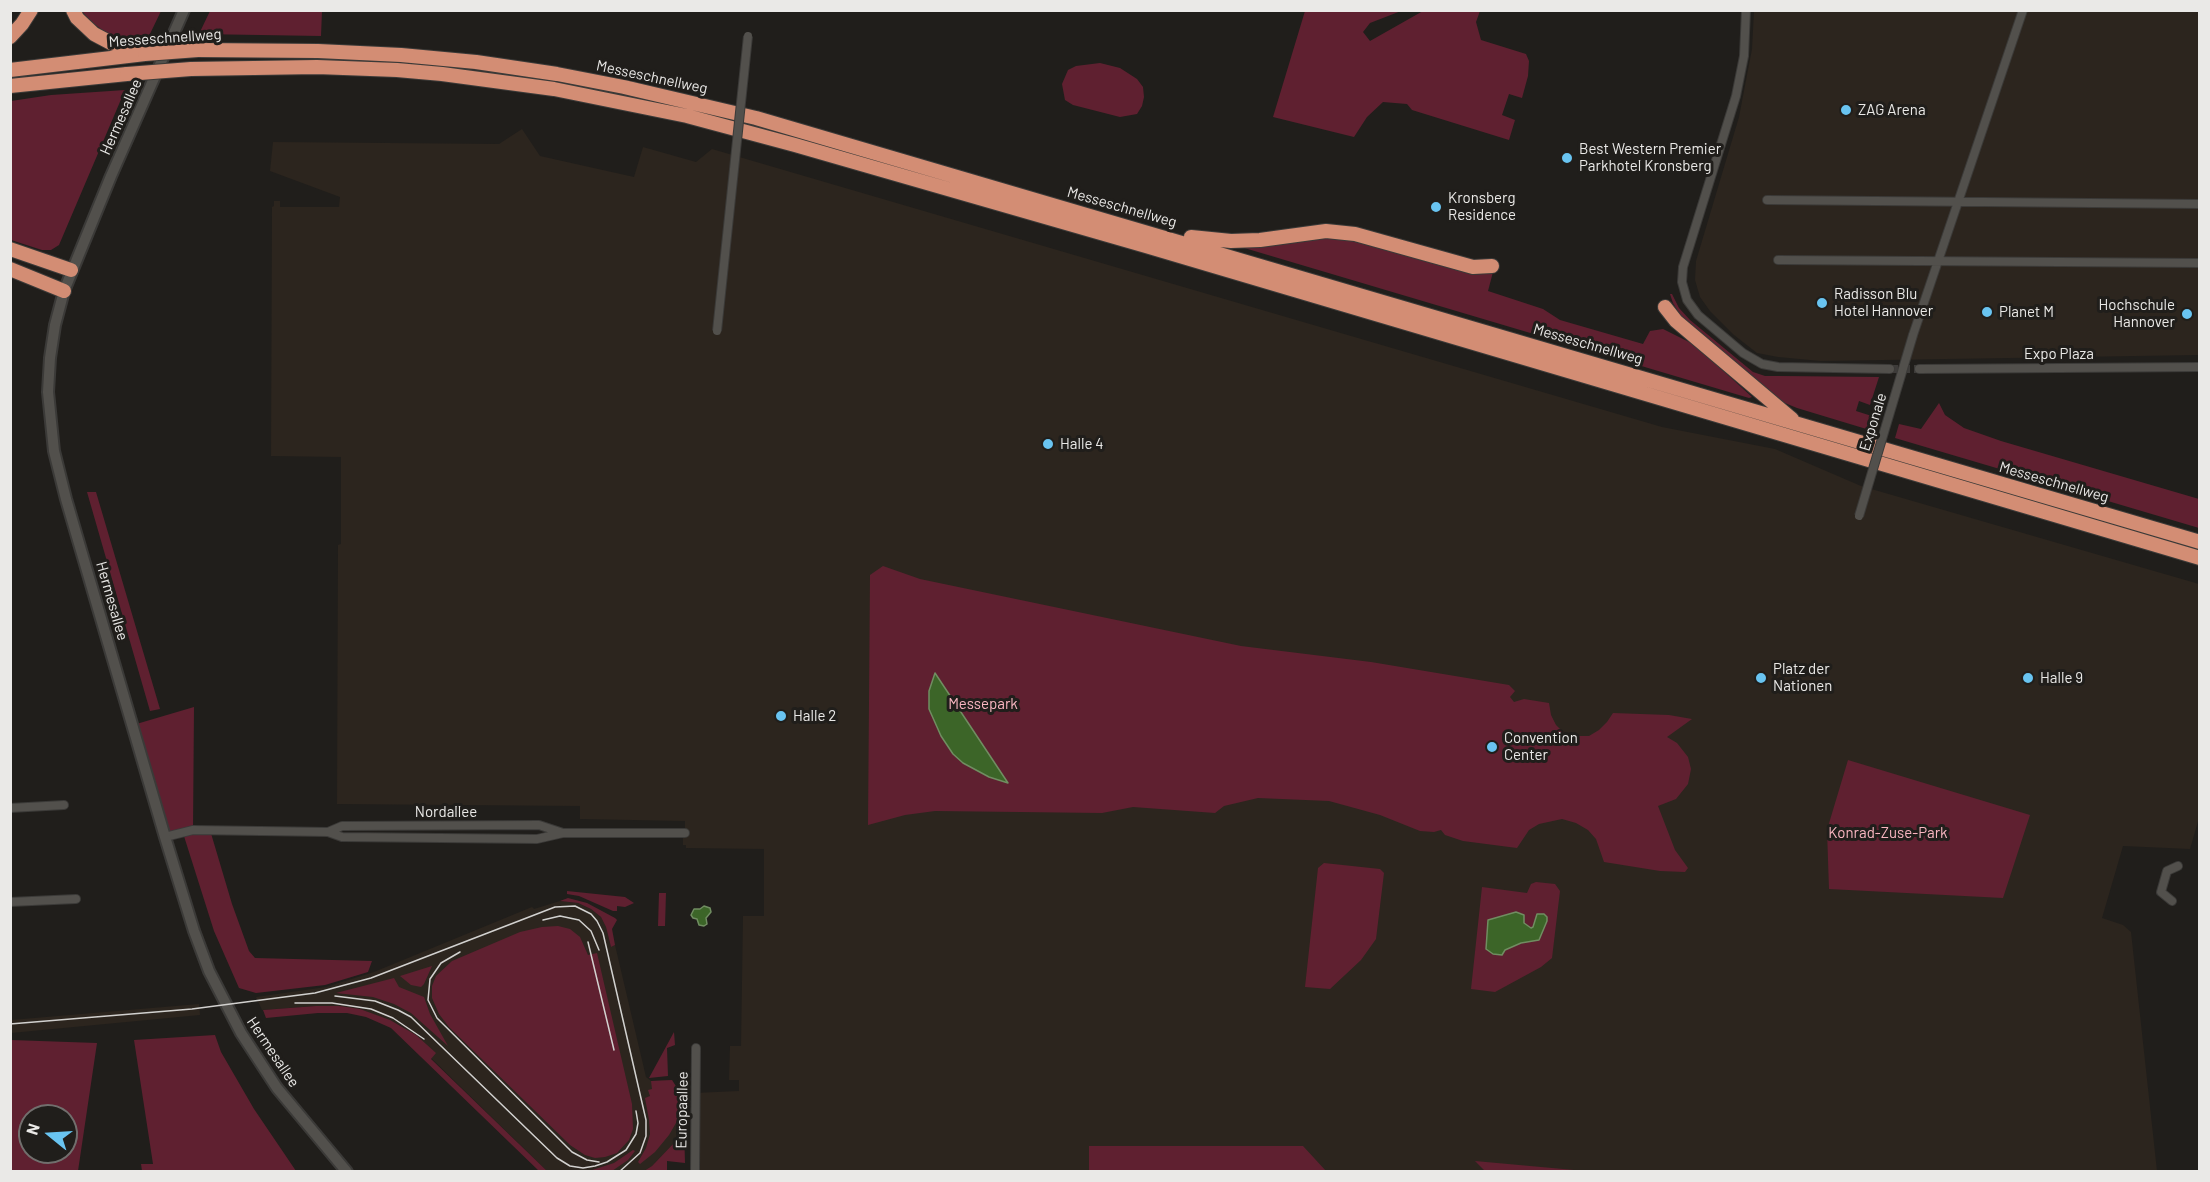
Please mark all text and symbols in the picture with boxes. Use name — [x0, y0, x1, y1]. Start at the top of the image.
street label: Messeschnellweg — [108, 25, 222, 51]
street label: Messeschnellweg — [595, 56, 709, 98]
street label: Hermesallee — [96, 76, 146, 158]
place label: ZAG Arena — [1858, 101, 1926, 119]
marker: ZAG Arena — [1839, 103, 1853, 117]
place label: Best Western Premier Parkhotel Kronsberg — [1579, 140, 1721, 175]
marker: Best Western Premier Parkhotel Kronsberg — [1560, 151, 1574, 165]
street label: Messeschnellweg — [1065, 183, 1179, 231]
place label: Kronsberg Residence — [1448, 189, 1516, 224]
marker: Kronsberg Residence — [1429, 200, 1443, 214]
place label: Radisson Blu Hotel Hannover — [1834, 285, 1933, 320]
marker: Radisson Blu Hotel Hannover — [1815, 296, 1829, 310]
place label: Hochschule Hannover — [2099, 296, 2175, 331]
place label: Planet M — [1999, 303, 2054, 321]
marker: Planet M — [1980, 305, 1994, 319]
marker: Hochschule Hannover — [2180, 307, 2194, 321]
street label: Messeschnellweg — [1531, 320, 1645, 368]
street label: Expo Plaza — [2024, 345, 2094, 363]
street label: Exponale — [1856, 391, 1890, 453]
place label: Halle 4 — [1060, 435, 1104, 453]
marker: Halle 4 — [1041, 437, 1055, 451]
street label: Messeschnellweg — [1997, 458, 2111, 506]
street label: Hermesallee — [92, 559, 132, 643]
place label: Platz der Nationen — [1773, 660, 1832, 695]
place label: Halle 9 — [2040, 669, 2083, 687]
marker: Platz der Nationen — [1754, 671, 1768, 685]
marker: Halle 9 — [2021, 671, 2035, 685]
park label: Messepark — [948, 695, 1018, 713]
place label: Halle 2 — [793, 707, 836, 725]
marker: Halle 2 — [774, 709, 788, 723]
place label: Convention Center — [1504, 729, 1578, 764]
marker: Convention Center — [1485, 740, 1499, 754]
street label: Nordallee — [415, 803, 477, 821]
park label: Konrad-Zuse-Park — [1828, 824, 1948, 842]
street label: Hermesallee — [243, 1013, 303, 1091]
street label: Europaallee — [672, 1071, 692, 1149]
north arrow — [18, 1104, 78, 1164]
text: N — [22, 1121, 43, 1137]

